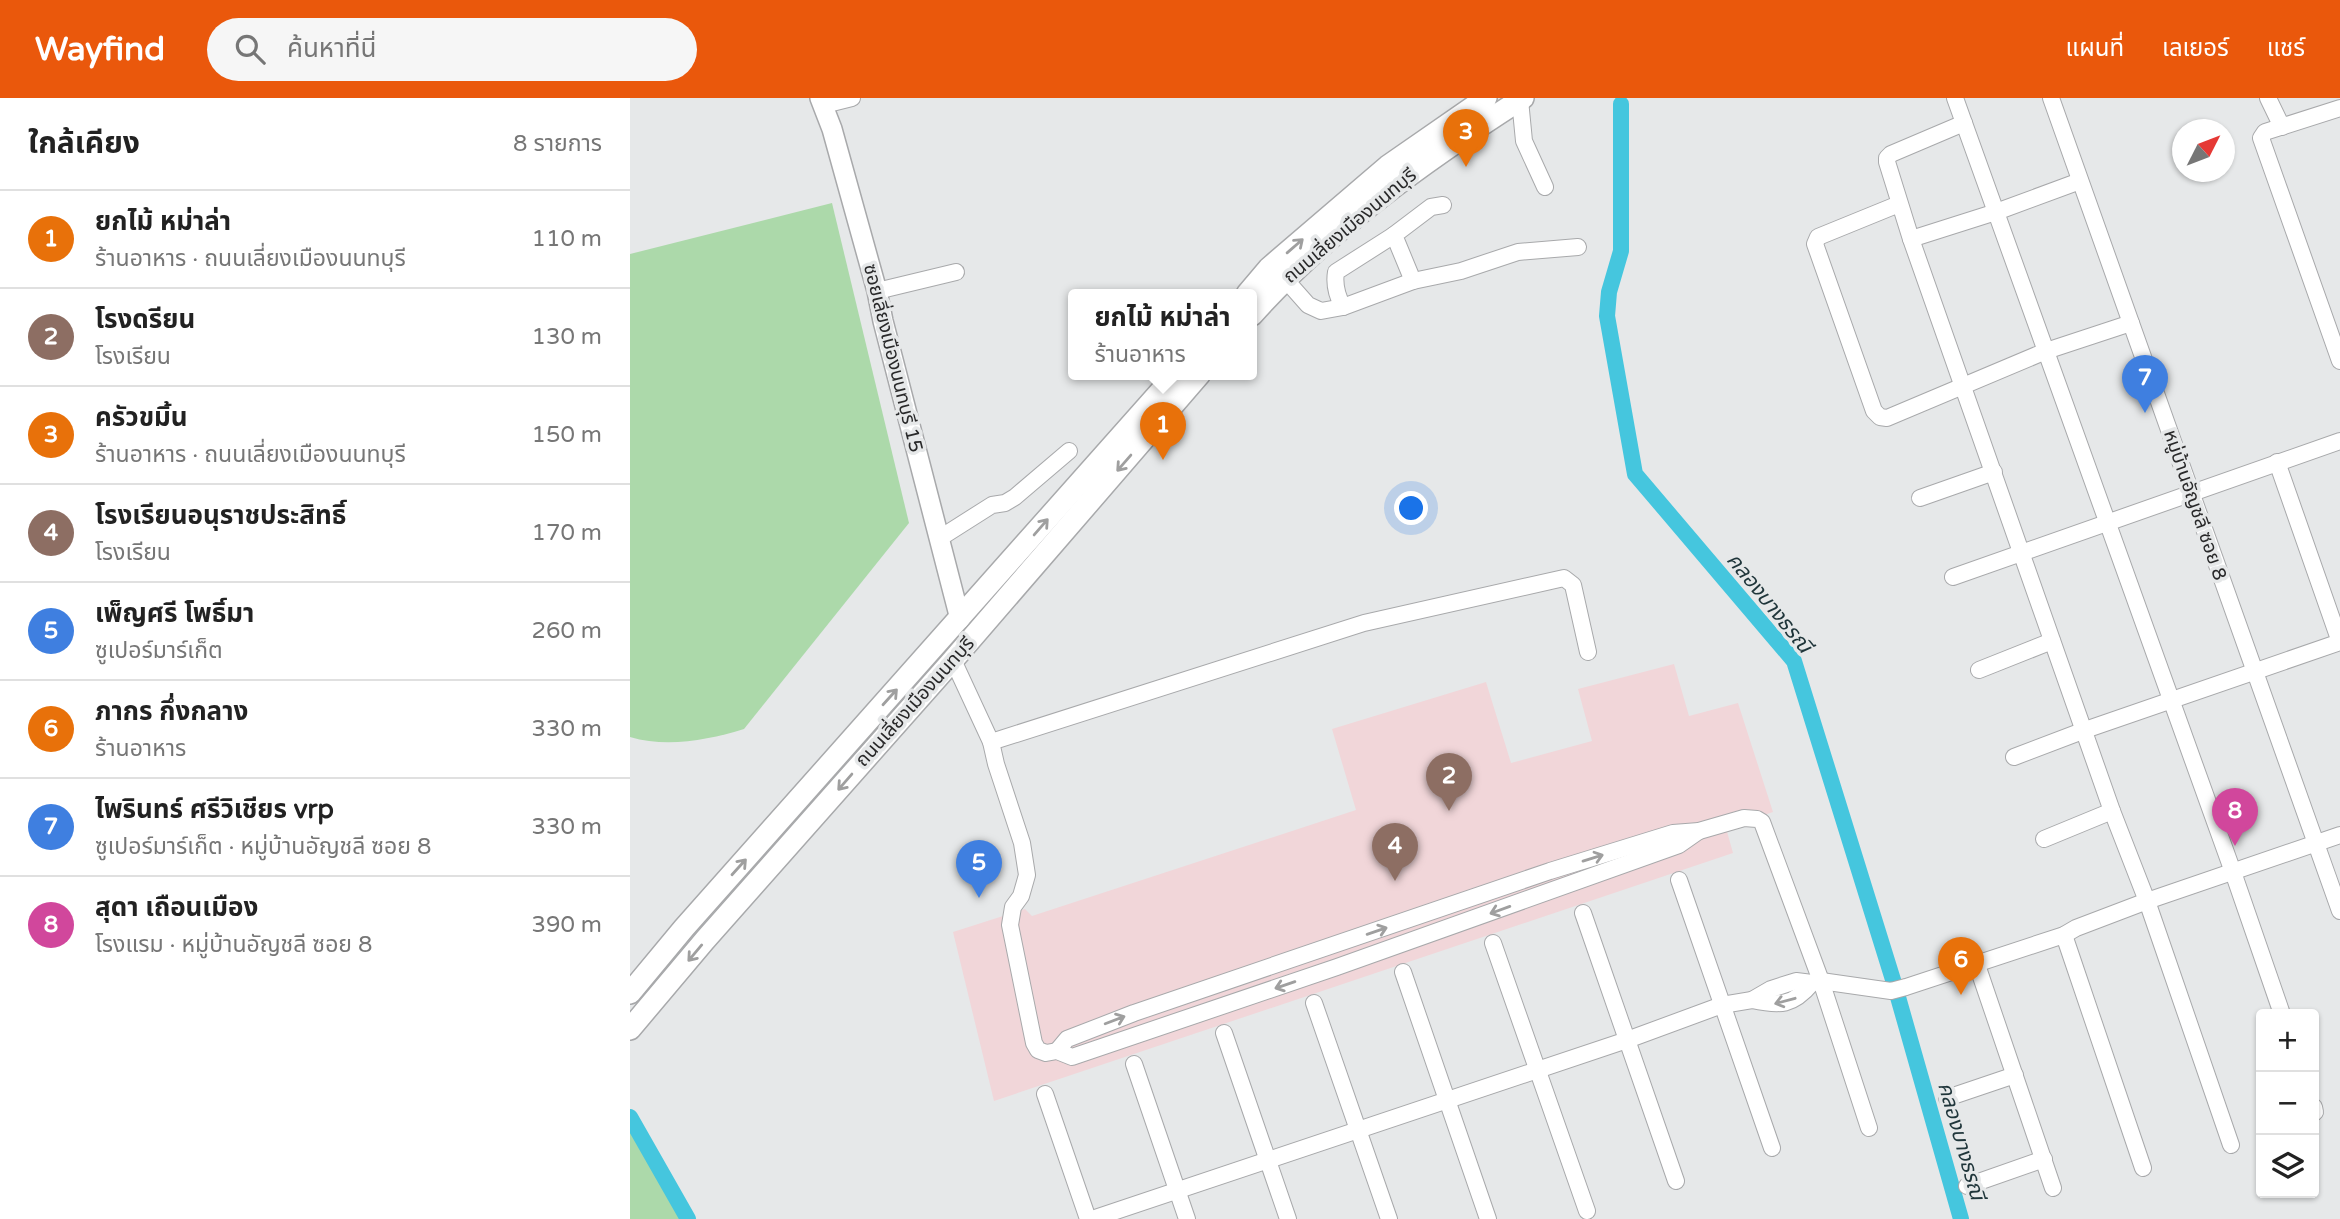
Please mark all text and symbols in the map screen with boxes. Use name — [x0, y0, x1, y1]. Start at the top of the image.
search box — [207, 18, 697, 81]
text: Wayfind — [35, 30, 165, 69]
icon: search — [231, 30, 269, 68]
text: ค้นหาที่นี่ — [287, 33, 376, 64]
text: แผนที่ — [2066, 34, 2124, 63]
text: เลเยอร์ — [2162, 34, 2229, 63]
text: แชร์ — [2267, 34, 2305, 63]
pin: 3 — [1443, 109, 1489, 167]
north arrow — [2172, 119, 2235, 182]
text: ใกล้เคียง — [28, 125, 140, 162]
text: 8 รายการ — [513, 130, 602, 158]
street label: ถนนเลี่ยงเมืองนนทบุรี — [1277, 162, 1421, 288]
text: ยกไม้ หม่าล่า — [95, 206, 231, 237]
text: 1 — [44, 225, 58, 253]
text: 110 m — [532, 225, 602, 253]
one-way arrow — [1286, 238, 1304, 254]
text: ร้านอาหาร · ถนนเลี่ยงเมืองนนทบุรี — [95, 245, 406, 273]
street label: ซอยเลี่ยงเมืองนนทบุรี 15 — [859, 261, 930, 454]
popup — [1068, 289, 1257, 380]
text: ยกไม้ หม่าล่า — [1094, 302, 1231, 333]
text: โรงดรียน — [95, 304, 195, 335]
text: 2 — [44, 323, 58, 351]
text: 130 m — [532, 323, 602, 351]
text: ร้านอาหาร — [1094, 341, 1186, 369]
text: โรงเรียน — [95, 343, 171, 371]
pin: 7 — [2122, 355, 2168, 413]
text: ครัวขมิ้น — [95, 402, 188, 433]
pin: 1 — [1140, 402, 1186, 460]
text: 3 — [44, 421, 58, 449]
text: 150 m — [532, 421, 602, 449]
street label: หมู่บ้านอัญชลี ซอย 8 — [2158, 427, 2232, 584]
text: ร้านอาหาร · ถนนเลี่ยงเมืองนนทบุรี — [95, 441, 406, 469]
one-way arrow — [1116, 454, 1132, 472]
your location — [1394, 491, 1428, 525]
text: โรงเรียนอนุราชประสิทธิ์ — [95, 500, 346, 531]
one-way arrow — [1033, 518, 1049, 536]
text: 4 — [44, 519, 58, 547]
text: 170 m — [532, 519, 602, 547]
text: โรงเรียน — [95, 539, 171, 567]
water label: คลองบางธรณี — [1721, 548, 1819, 660]
text: เพ็ญศรี โพธิ์มา — [95, 598, 254, 629]
text: 5 — [44, 617, 58, 645]
text: 260 m — [532, 617, 602, 645]
street label: ถนนเลี่ยงเมืองนนทบุรี — [849, 631, 979, 771]
text: ซูเปอร์มาร์เก็ต — [95, 637, 223, 665]
one-way arrow — [882, 688, 898, 706]
text: ภากร กึ่งกลาง — [95, 696, 248, 727]
text: 6 — [44, 715, 58, 743]
text: 330 m — [532, 715, 602, 743]
text: ร้านอาหาร — [95, 735, 186, 763]
pin: 2 — [1426, 753, 1472, 811]
one-way arrow — [837, 773, 853, 791]
pin: 8 — [2212, 788, 2258, 846]
text: ไพรินทร์ ศรีวิเชียร vrp — [95, 794, 334, 825]
text: 7 — [44, 813, 58, 841]
text: 330 m — [532, 813, 602, 841]
pin: 4 — [1372, 823, 1418, 881]
text: ซูเปอร์มาร์เก็ต · หมู่บ้านอัญชลี ซอย 8 — [95, 833, 431, 861]
pin: 5 — [956, 840, 1002, 898]
one-way arrow — [1581, 851, 1603, 863]
one-way arrow — [731, 858, 747, 876]
text: สุดา เถือนเมือง — [95, 892, 258, 923]
one-way arrow — [1490, 904, 1511, 917]
text: 8 — [44, 911, 58, 939]
text: 390 m — [532, 911, 602, 939]
one-way arrow — [1366, 923, 1387, 936]
text: โรงแรม · หมู่บ้านอัญชลี ซอย 8 — [95, 931, 372, 959]
pin: 6 — [1938, 937, 1984, 995]
one-way arrow — [687, 943, 703, 961]
one-way arrow — [1275, 980, 1297, 992]
one-way arrow — [1775, 995, 1797, 1008]
map controls — [2256, 1009, 2319, 1198]
button: + — [2256, 1009, 2319, 1072]
one-way arrow — [1104, 1013, 1126, 1025]
button: − — [2256, 1072, 2319, 1135]
water label: คลองบางธรณี — [1932, 1079, 1991, 1206]
button: layers — [2256, 1135, 2319, 1198]

